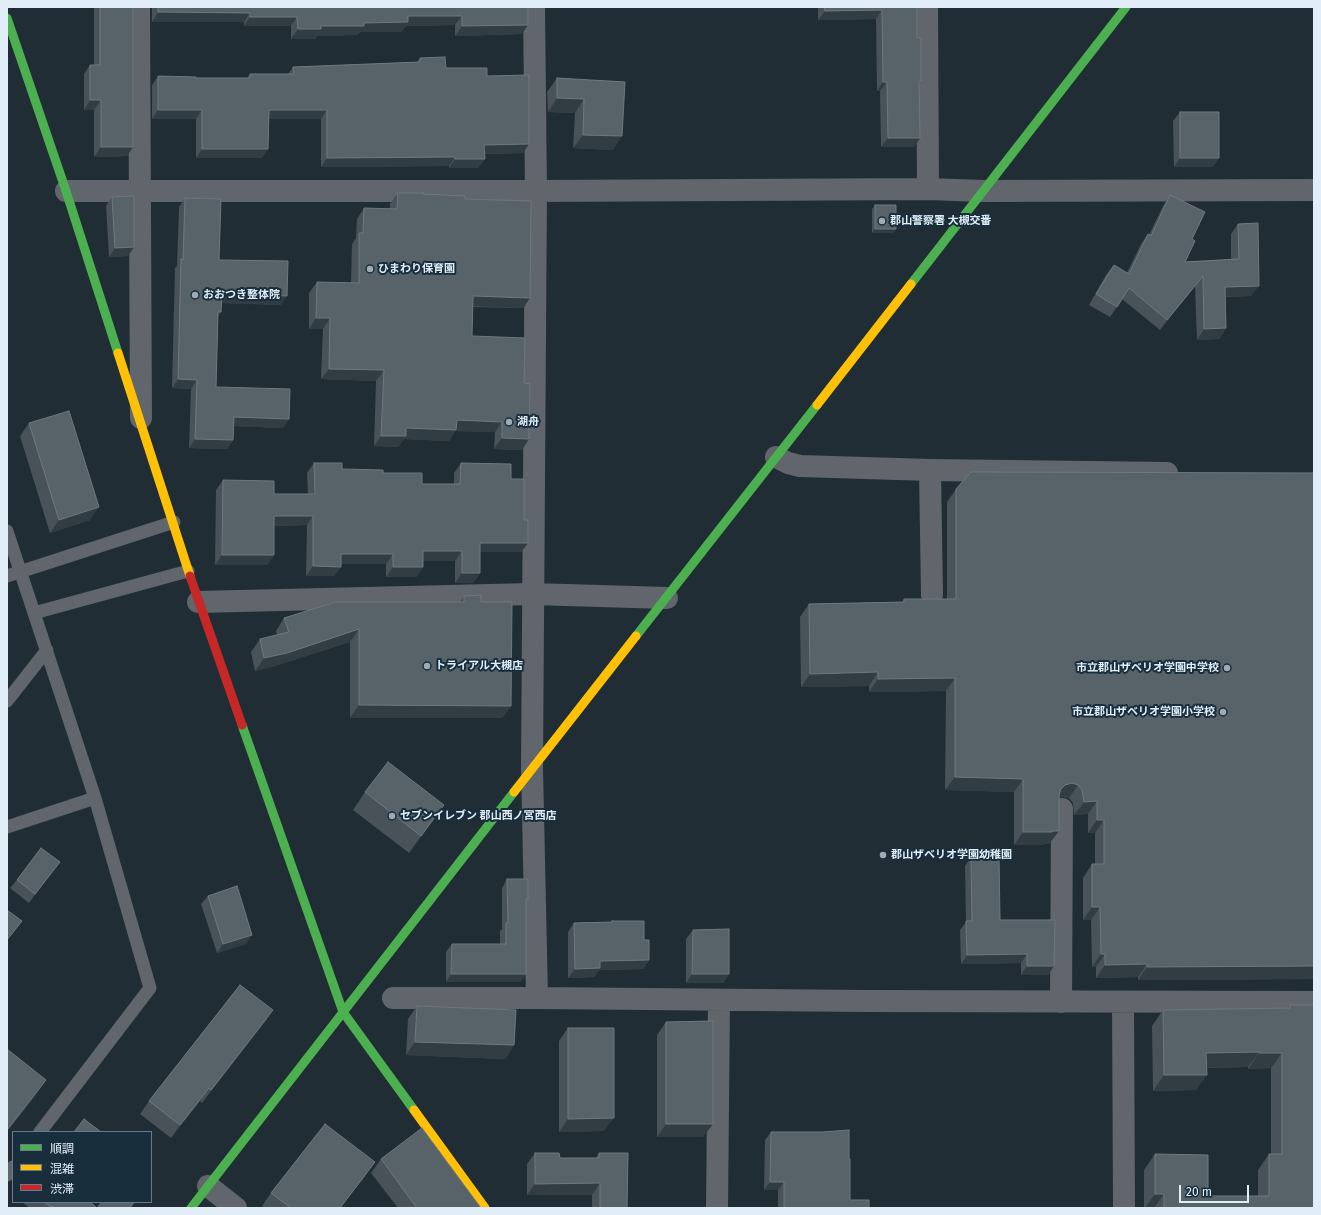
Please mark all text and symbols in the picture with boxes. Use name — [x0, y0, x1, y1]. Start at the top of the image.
place label: 郡山警察署 大槻交番 — [890, 214, 992, 228]
marker: 郡山警察署 大槻交番 — [877, 216, 887, 226]
place label: ひまわり保育園 — [378, 262, 455, 276]
marker: ひまわり保育園 — [365, 264, 375, 274]
place label: おおつき整体院 — [203, 288, 280, 302]
marker: おおつき整体院 — [190, 290, 200, 300]
place label: 湖舟 — [517, 415, 539, 429]
marker: 湖舟 — [504, 417, 514, 427]
place label: トライアル大槻店 — [435, 659, 523, 673]
marker: トライアル大槻店 — [422, 661, 432, 671]
place label: 市立郡山ザベリオ学園中学校 — [1076, 661, 1219, 675]
marker: 市立郡山ザベリオ学園中学校 — [1222, 663, 1232, 673]
place label: 市立郡山ザベリオ学園小学校 — [1072, 705, 1215, 719]
marker: 市立郡山ザベリオ学園小学校 — [1218, 707, 1228, 717]
place label: セブンイレブン 郡山西ノ宮西店 — [400, 809, 557, 823]
marker: セブンイレブン 郡山西ノ宮西店 — [387, 811, 397, 821]
place label: 郡山ザベリオ学園幼稚園 — [891, 848, 1012, 862]
marker: 郡山ザベリオ学園幼稚園 — [878, 850, 888, 860]
legend — [12, 1131, 152, 1203]
text: 順調 — [50, 1142, 74, 1156]
text: 混雑 — [50, 1162, 74, 1176]
scale bar — [1181, 1177, 1251, 1203]
text: 渋滞 — [50, 1182, 74, 1196]
text: 20 m — [1186, 1185, 1212, 1199]

